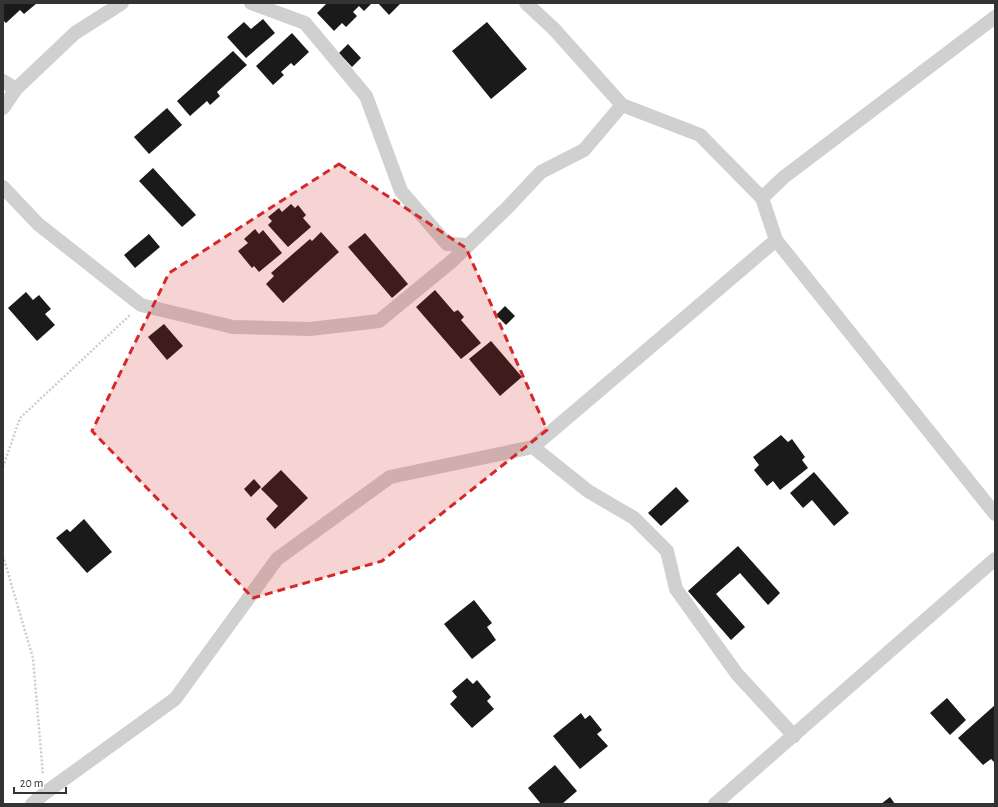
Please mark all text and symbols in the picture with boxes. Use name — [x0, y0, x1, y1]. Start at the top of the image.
scale bar — [14, 769, 66, 795]
text: 20 m — [20, 777, 43, 789]

